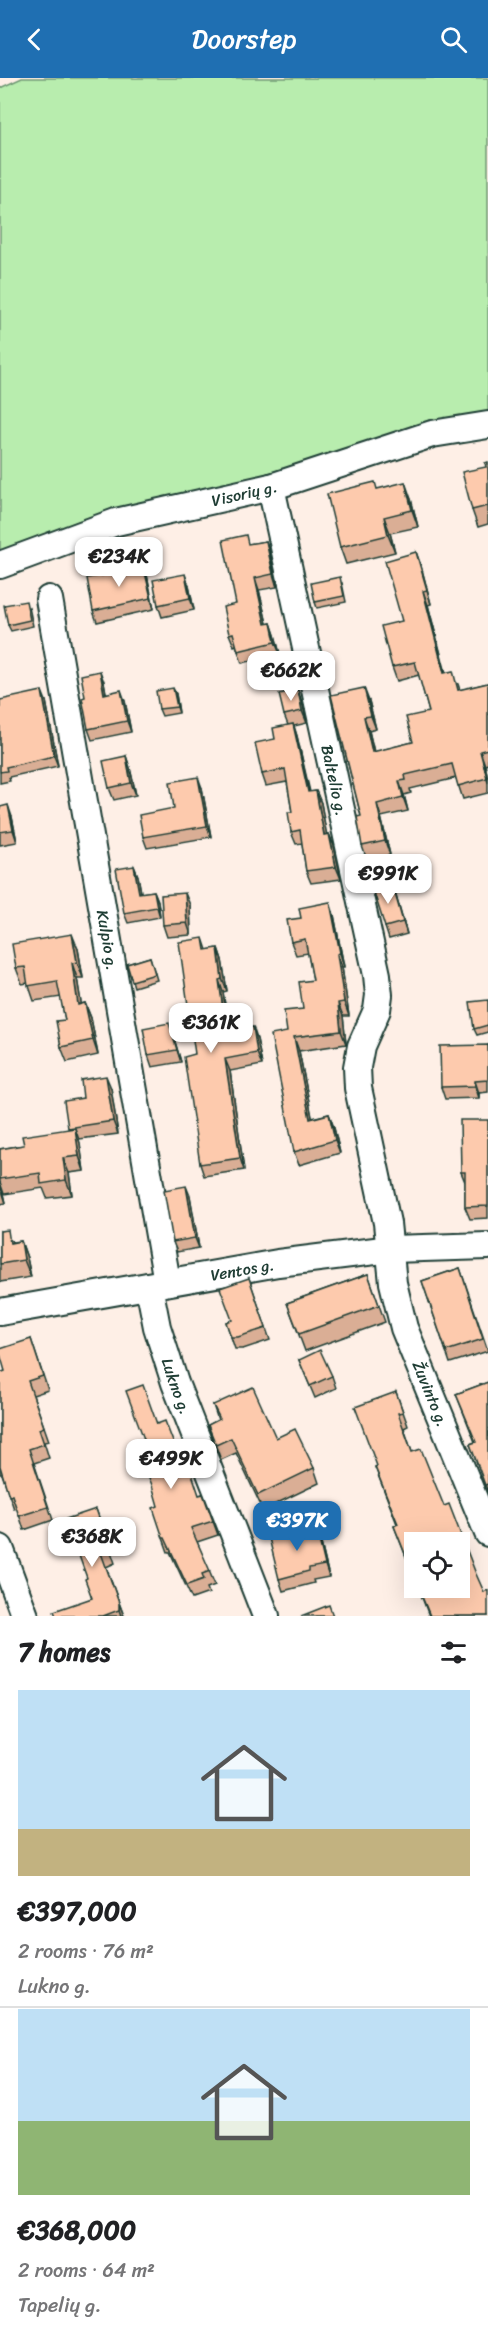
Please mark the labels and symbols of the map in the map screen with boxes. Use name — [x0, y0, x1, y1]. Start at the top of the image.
street label: Visorių g. — [209, 472, 281, 515]
pin: €234K — [77, 537, 161, 588]
pin: €662K — [249, 651, 333, 702]
street label: Baltelio g. — [312, 742, 356, 819]
pin: €991K — [346, 854, 430, 905]
street label: Kulpio g. — [88, 908, 127, 972]
pin: €361K — [169, 1003, 253, 1054]
street label: Ventos g. — [208, 1250, 276, 1290]
street label: Lukno g. — [153, 1354, 200, 1419]
street label: Žuvinto g. — [404, 1356, 457, 1431]
pin: €499K — [129, 1439, 213, 1490]
pin: €397K — [255, 1501, 339, 1552]
pin: €368K — [50, 1517, 134, 1568]

